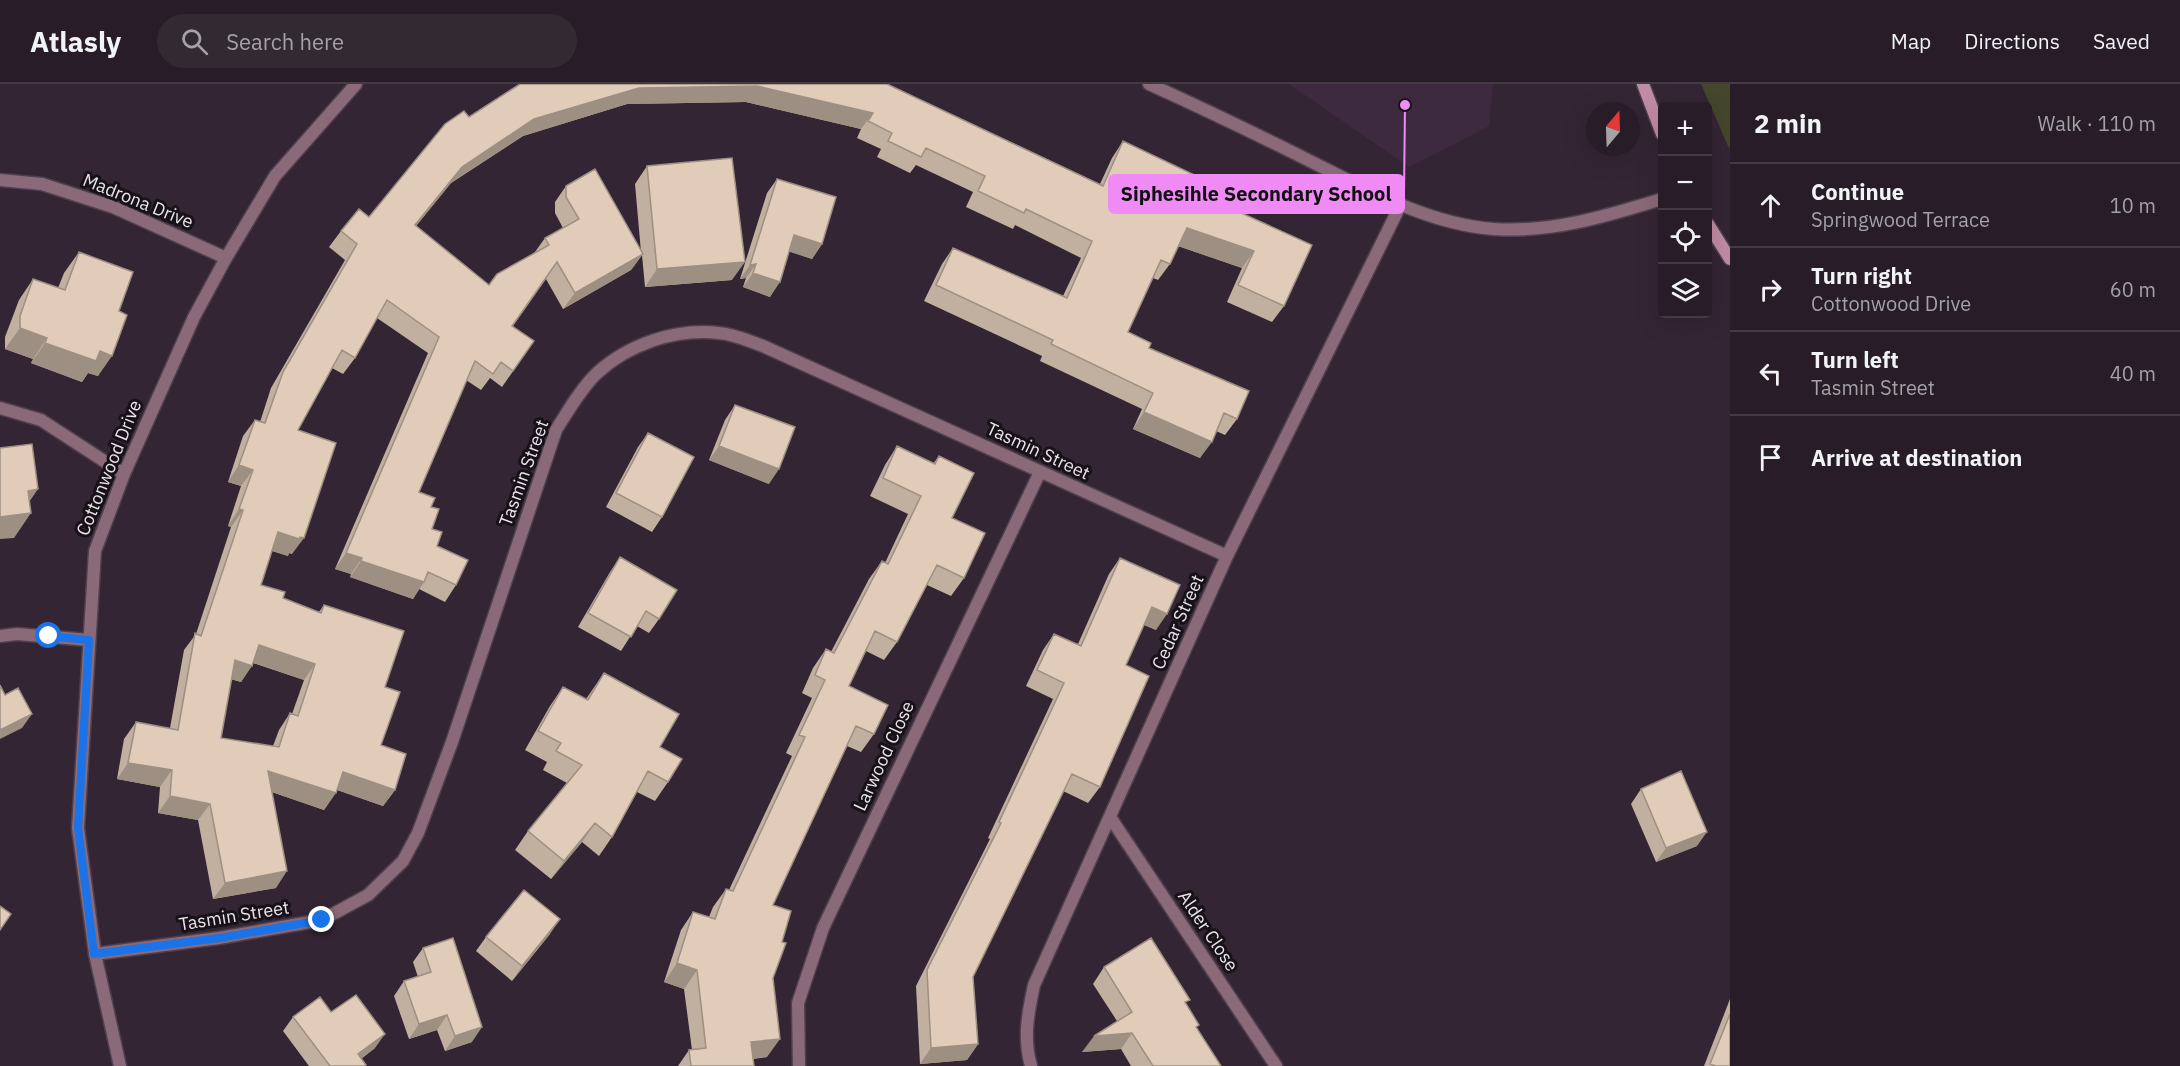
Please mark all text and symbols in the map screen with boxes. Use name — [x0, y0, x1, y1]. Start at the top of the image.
search box — [157, 14, 577, 68]
text: Atlasly — [30, 23, 121, 60]
icon: search — [178, 25, 211, 58]
text: Search here — [226, 27, 344, 56]
text: Map — [1891, 27, 1931, 55]
text: Directions — [1964, 27, 2060, 55]
text: Saved — [2093, 27, 2150, 55]
north arrow — [1586, 102, 1640, 156]
map controls — [1658, 102, 1712, 318]
button: + — [1658, 102, 1712, 156]
text: 2 min — [1754, 106, 1822, 140]
text: Walk · 110 m — [2038, 110, 2156, 137]
button: − — [1658, 156, 1712, 210]
street label: Madrona Drive — [80, 168, 197, 233]
callout: Siphesihle Secondary School — [1109, 175, 1404, 213]
text: Continue — [1811, 177, 1904, 206]
text: Siphesihle Secondary School — [1121, 180, 1391, 207]
icon: ahead — [1754, 189, 1787, 222]
text: 10 m — [2110, 192, 2156, 219]
text: Springwood Terrace — [1811, 206, 1990, 233]
button: locate — [1658, 210, 1712, 264]
text: Turn right — [1811, 261, 1912, 290]
button: layers — [1658, 264, 1712, 318]
icon: right — [1754, 273, 1787, 306]
text: 60 m — [2110, 276, 2156, 303]
text: Cottonwood Drive — [1811, 290, 1971, 317]
text: Turn left — [1811, 345, 1899, 374]
icon: left — [1754, 357, 1787, 390]
text: 40 m — [2110, 360, 2156, 387]
text: Tasmin Street — [1811, 374, 1935, 401]
street label: Cottonwood Drive — [71, 397, 146, 539]
street label: Tasmin Street — [494, 417, 553, 529]
street label: Tasmin Street — [983, 417, 1094, 485]
icon: arrive — [1754, 441, 1787, 474]
text: Arrive at destination — [1811, 443, 2022, 472]
street label: Cedar Street — [1146, 571, 1209, 673]
route start — [35, 622, 61, 648]
street label: Larwood Close — [848, 697, 919, 814]
street label: Alder Close — [1173, 886, 1244, 976]
street label: Tasmin Street — [177, 895, 291, 936]
route end — [308, 906, 334, 932]

